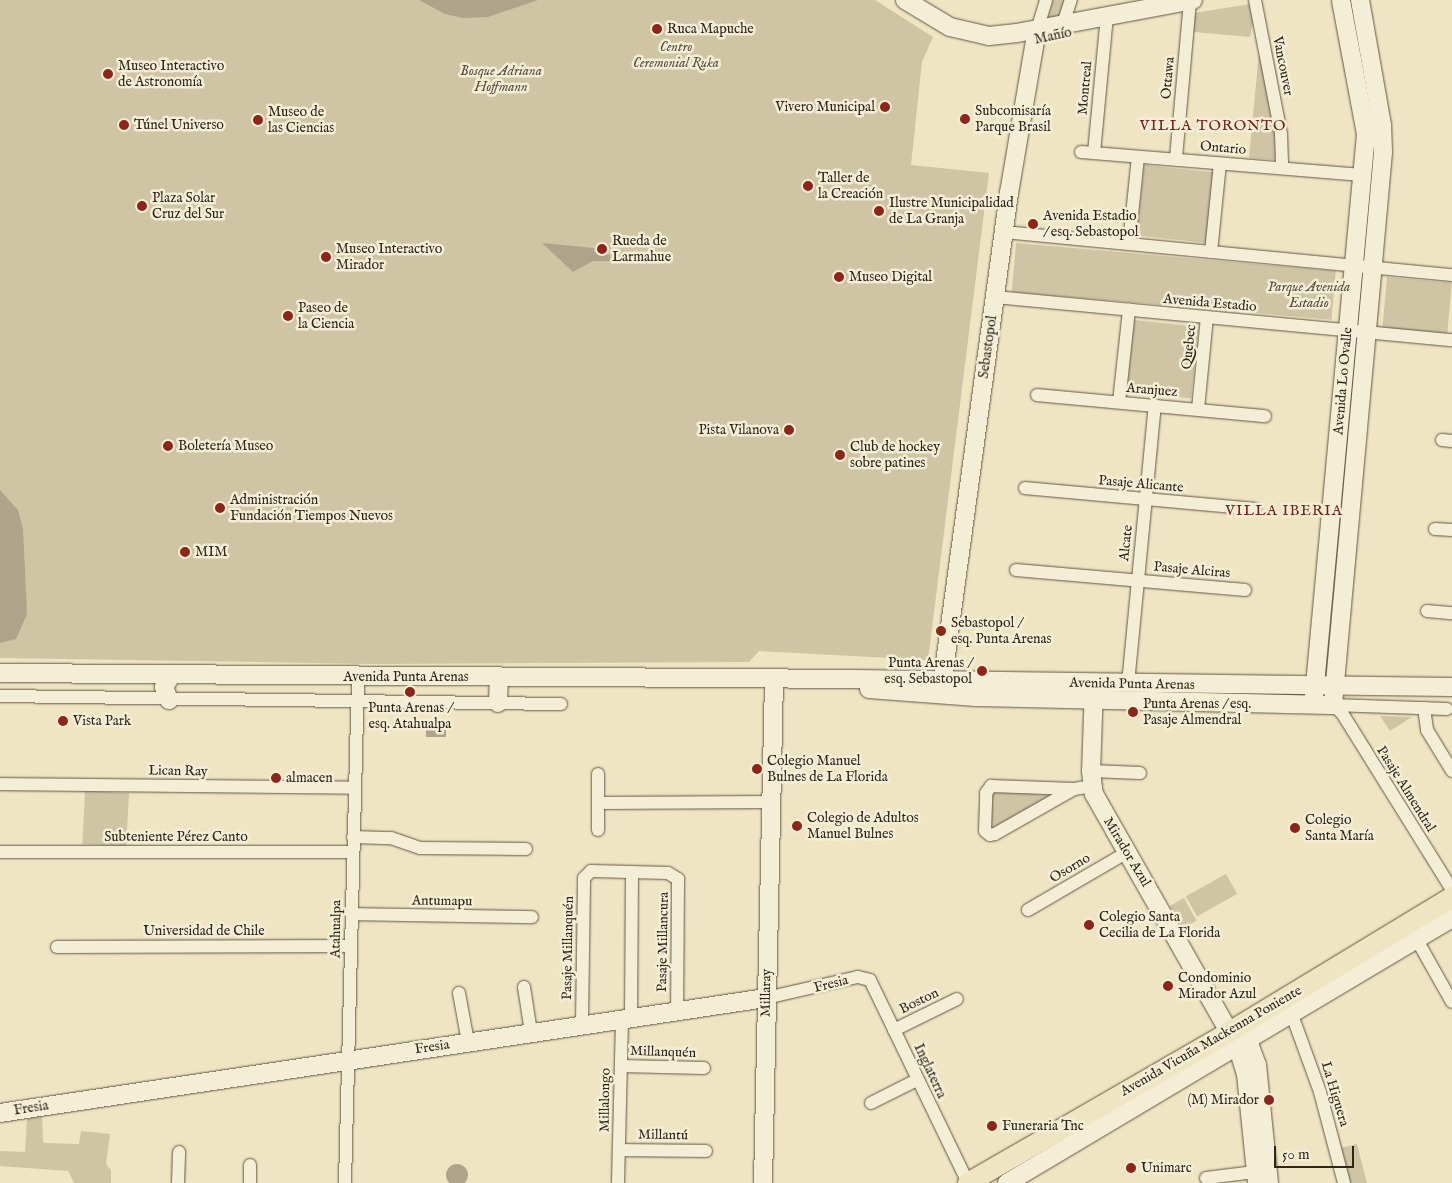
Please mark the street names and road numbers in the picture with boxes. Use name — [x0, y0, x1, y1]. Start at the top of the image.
street label: Mañío — [1033, 24, 1073, 48]
street label: Vancouver — [1269, 35, 1297, 97]
street label: Ottawa — [1158, 56, 1178, 100]
street label: Montreal — [1074, 60, 1096, 116]
street label: Ontario — [1199, 138, 1247, 158]
street label: Avenida Estadio — [1163, 291, 1257, 315]
street label: Sebastopol — [975, 314, 1001, 380]
street label: Quebec — [1178, 324, 1200, 370]
street label: Avenida Lo Ovalle — [1330, 326, 1356, 436]
street label: Aranjuez — [1126, 379, 1178, 401]
street label: Pasaje Alicante — [1098, 472, 1184, 496]
street label: Alcate — [1116, 524, 1136, 562]
street label: Pasaje Alciras — [1153, 558, 1231, 582]
street label: Avenida Punta Arenas — [343, 669, 469, 685]
street label: Avenida Punta Arenas — [1069, 675, 1195, 693]
street label: Pasaje Almendral — [1373, 743, 1439, 835]
street label: Lican Ray — [148, 762, 208, 780]
street label: Mirador Azul — [1100, 814, 1154, 890]
street label: Subteniente Pérez Canto — [104, 829, 248, 845]
street label: Osorno — [1047, 849, 1093, 887]
street label: Antumapu — [412, 892, 472, 910]
street label: Pasaje Millancura — [654, 892, 672, 992]
street label: Pasaje Millanquén — [559, 896, 577, 1000]
street label: Atahualpa — [327, 900, 345, 958]
street label: Universidad de Chile — [143, 923, 265, 939]
street label: Millaray — [757, 969, 775, 1017]
street label: Fresia — [812, 972, 850, 996]
street label: Avenida Vicuña Mackenna Poniente — [1117, 982, 1305, 1100]
street label: Boston — [897, 984, 941, 1018]
street label: Fresia — [414, 1036, 450, 1058]
street label: Inglaterra — [910, 1041, 950, 1101]
street label: Millanquén — [630, 1042, 696, 1062]
street label: La Higuera — [1317, 1059, 1353, 1129]
street label: Millalongo — [596, 1068, 614, 1132]
street label: Fresia — [12, 1097, 50, 1119]
street label: Millantú — [638, 1126, 688, 1144]

